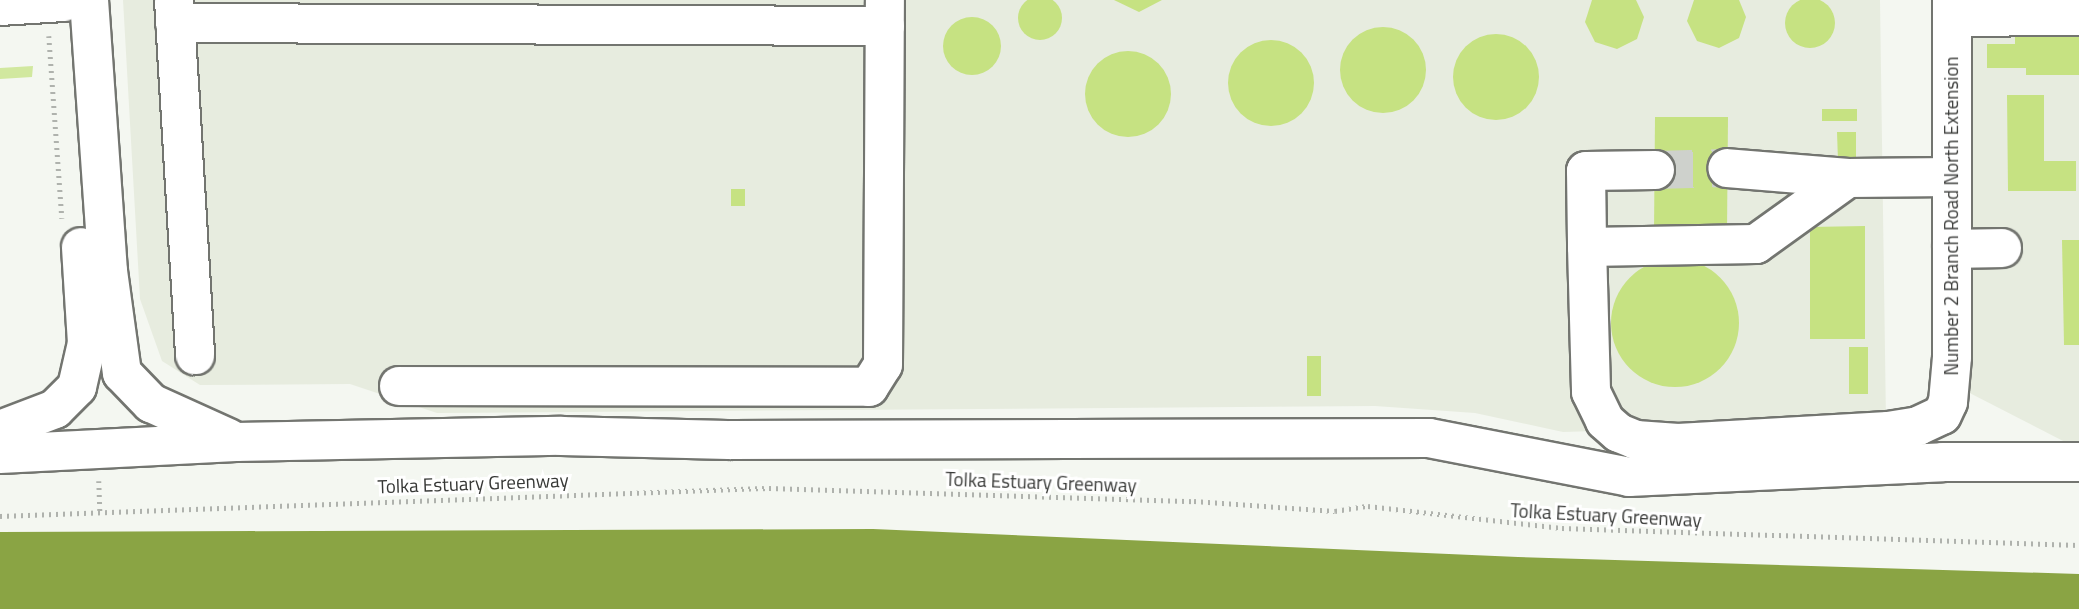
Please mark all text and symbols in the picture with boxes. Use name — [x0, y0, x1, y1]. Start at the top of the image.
street label: Number 2 Branch Road North Extension — [1940, 56, 1962, 376]
street label: Tolka Estuary Greenway — [945, 467, 1137, 497]
street label: Tolka Estuary Greenway — [377, 468, 569, 498]
street label: Tolka Estuary Greenway — [1510, 499, 1702, 531]

